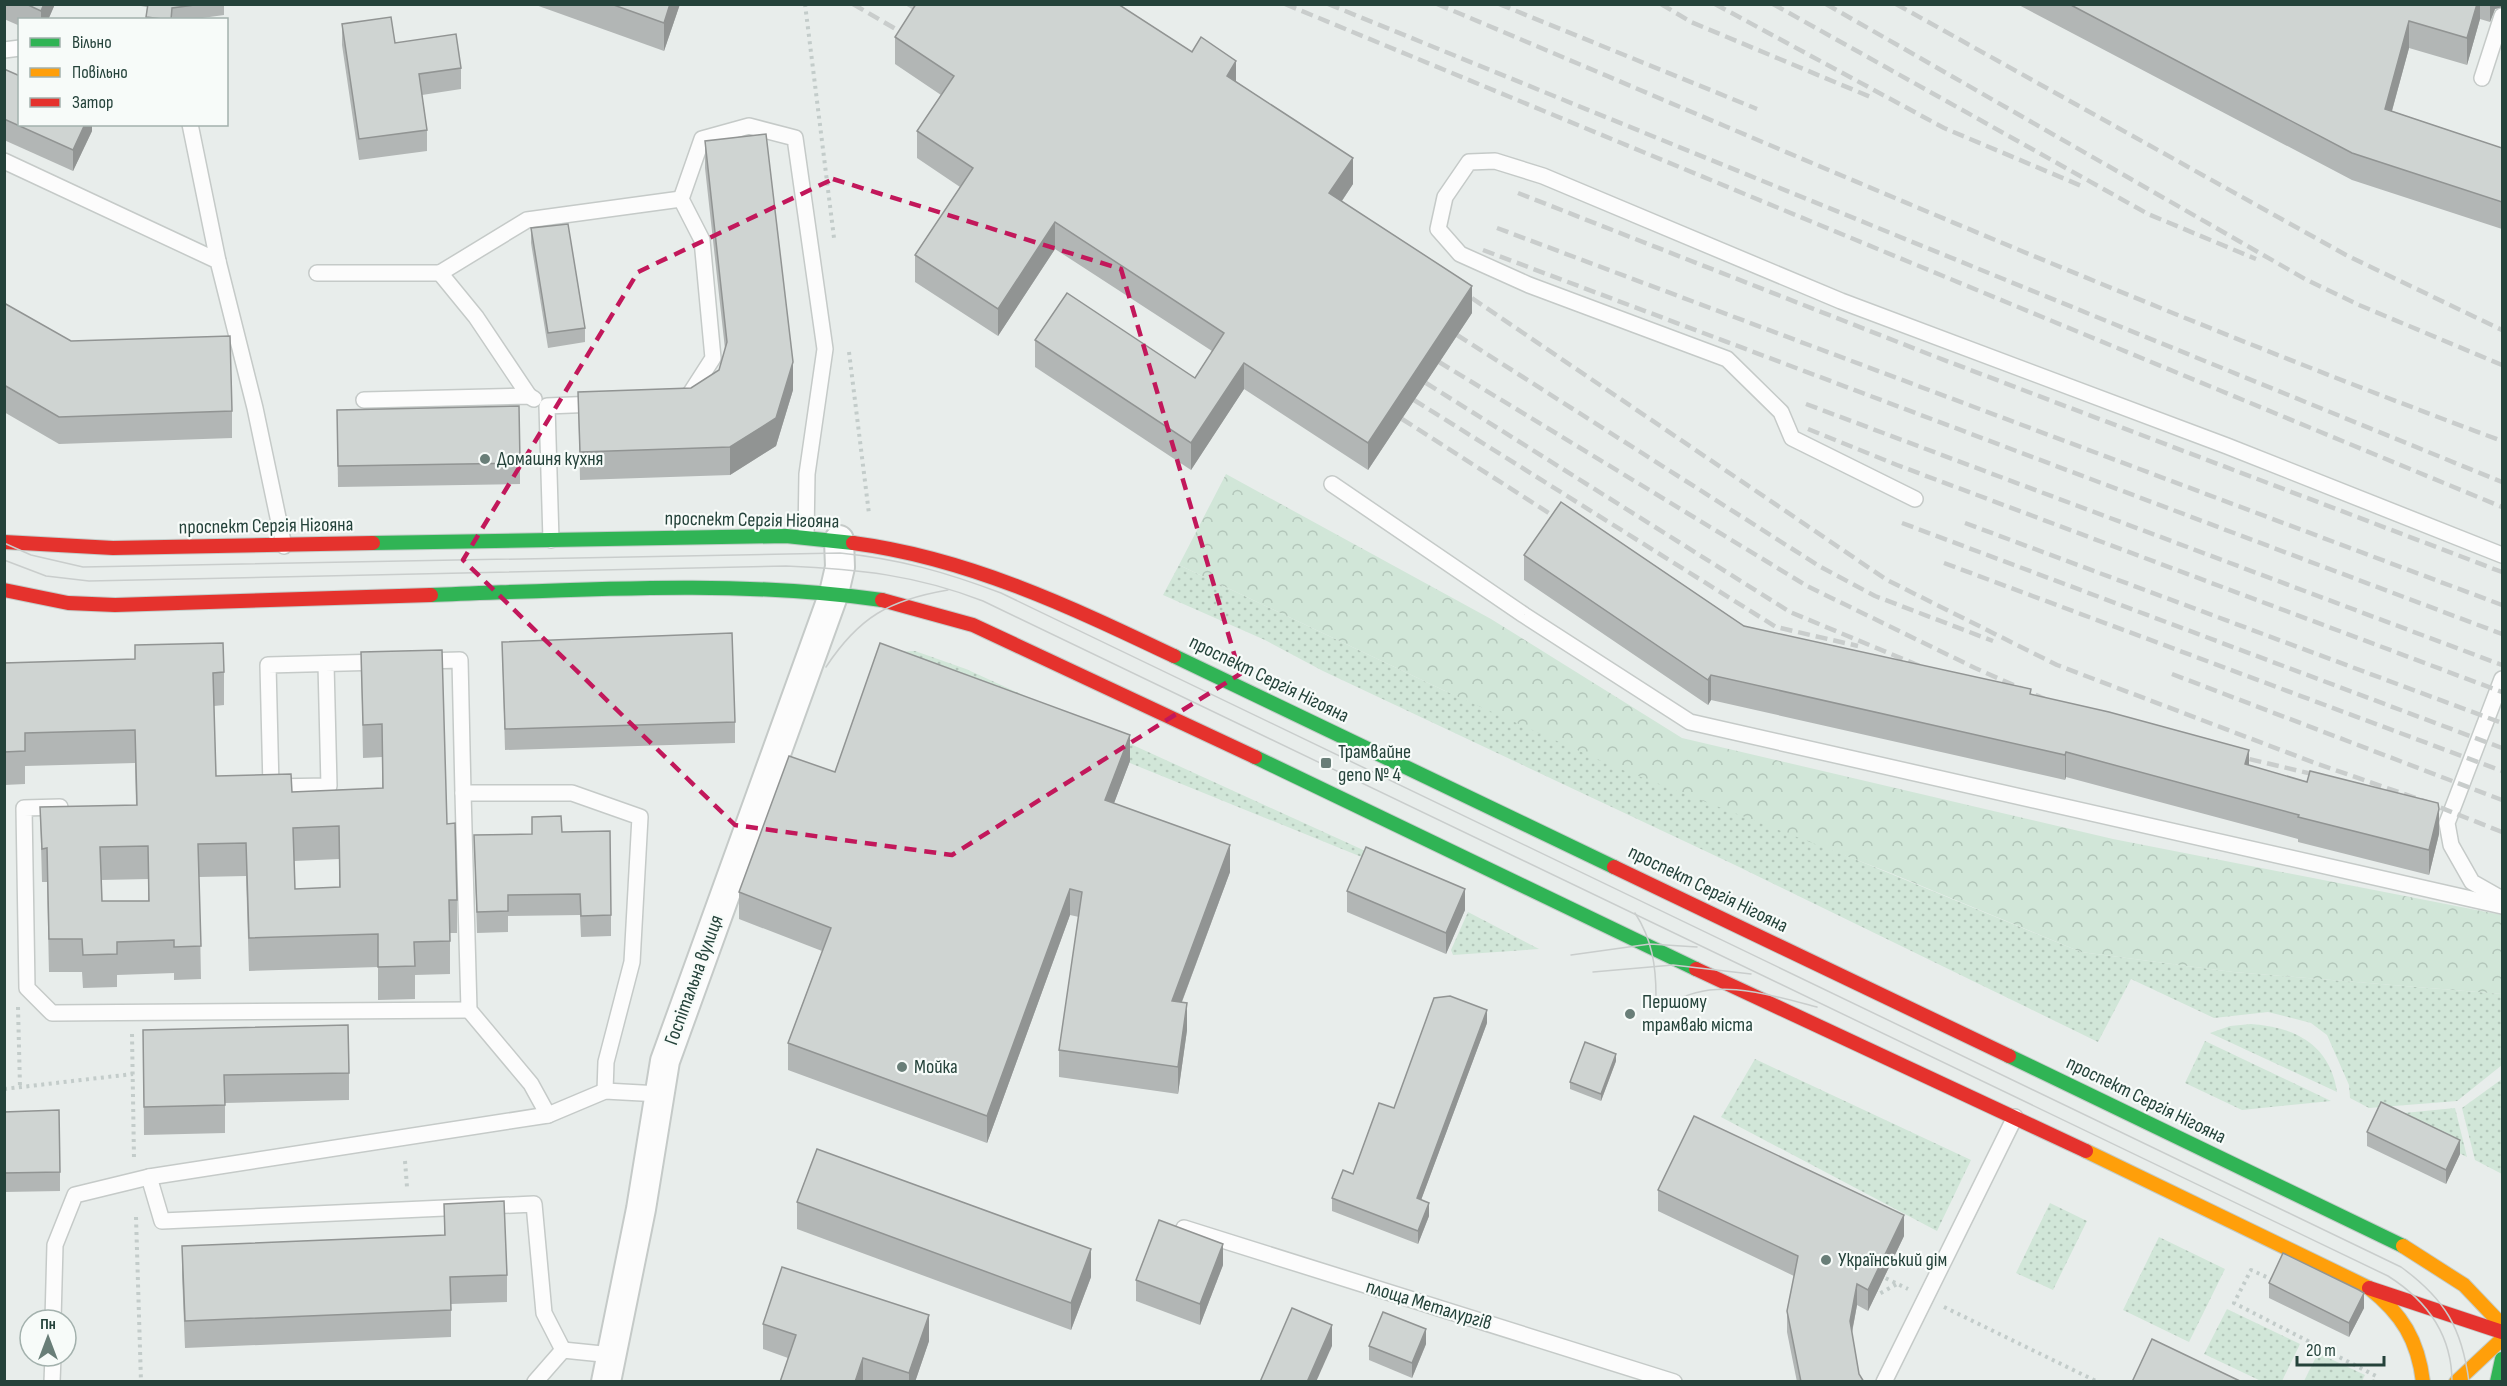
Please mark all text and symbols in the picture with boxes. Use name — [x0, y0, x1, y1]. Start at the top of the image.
legend — [18, 18, 228, 126]
text: Вільно — [72, 32, 112, 53]
text: Повільно — [72, 62, 128, 83]
text: Затор — [72, 92, 113, 113]
place label: Домашня кухня — [497, 447, 603, 471]
marker: Домашня кухня — [478, 452, 492, 466]
street label: проспект Сергія Нігояна — [665, 506, 839, 534]
street label: проспект Сергія Нігояна — [179, 512, 353, 540]
street label: проспект Сергія Нігояна — [1185, 630, 1353, 728]
place label: Трамвайне депо № 4 — [1338, 740, 1411, 787]
marker: Трамвайне депо № 4 — [1319, 756, 1333, 770]
street label: проспект Сергія Нігояна — [1624, 840, 1792, 938]
street label: Госпітальна вулиця — [659, 912, 729, 1048]
place label: Першому трамваю міста — [1642, 990, 1753, 1037]
marker: Першому трамваю міста — [1623, 1007, 1637, 1021]
street label: проспект Сергія Нігояна — [2062, 1051, 2230, 1149]
place label: Мойка — [914, 1055, 958, 1079]
marker: Мойка — [895, 1060, 909, 1074]
place label: Український дім — [1838, 1248, 1947, 1272]
marker: Український дім — [1819, 1253, 1833, 1267]
street label: площа Металургів — [1363, 1274, 1495, 1336]
north arrow — [18, 1308, 78, 1368]
text: Пн — [40, 1315, 56, 1334]
scale bar — [2297, 1329, 2384, 1367]
text: 20 m — [2306, 1340, 2336, 1361]

